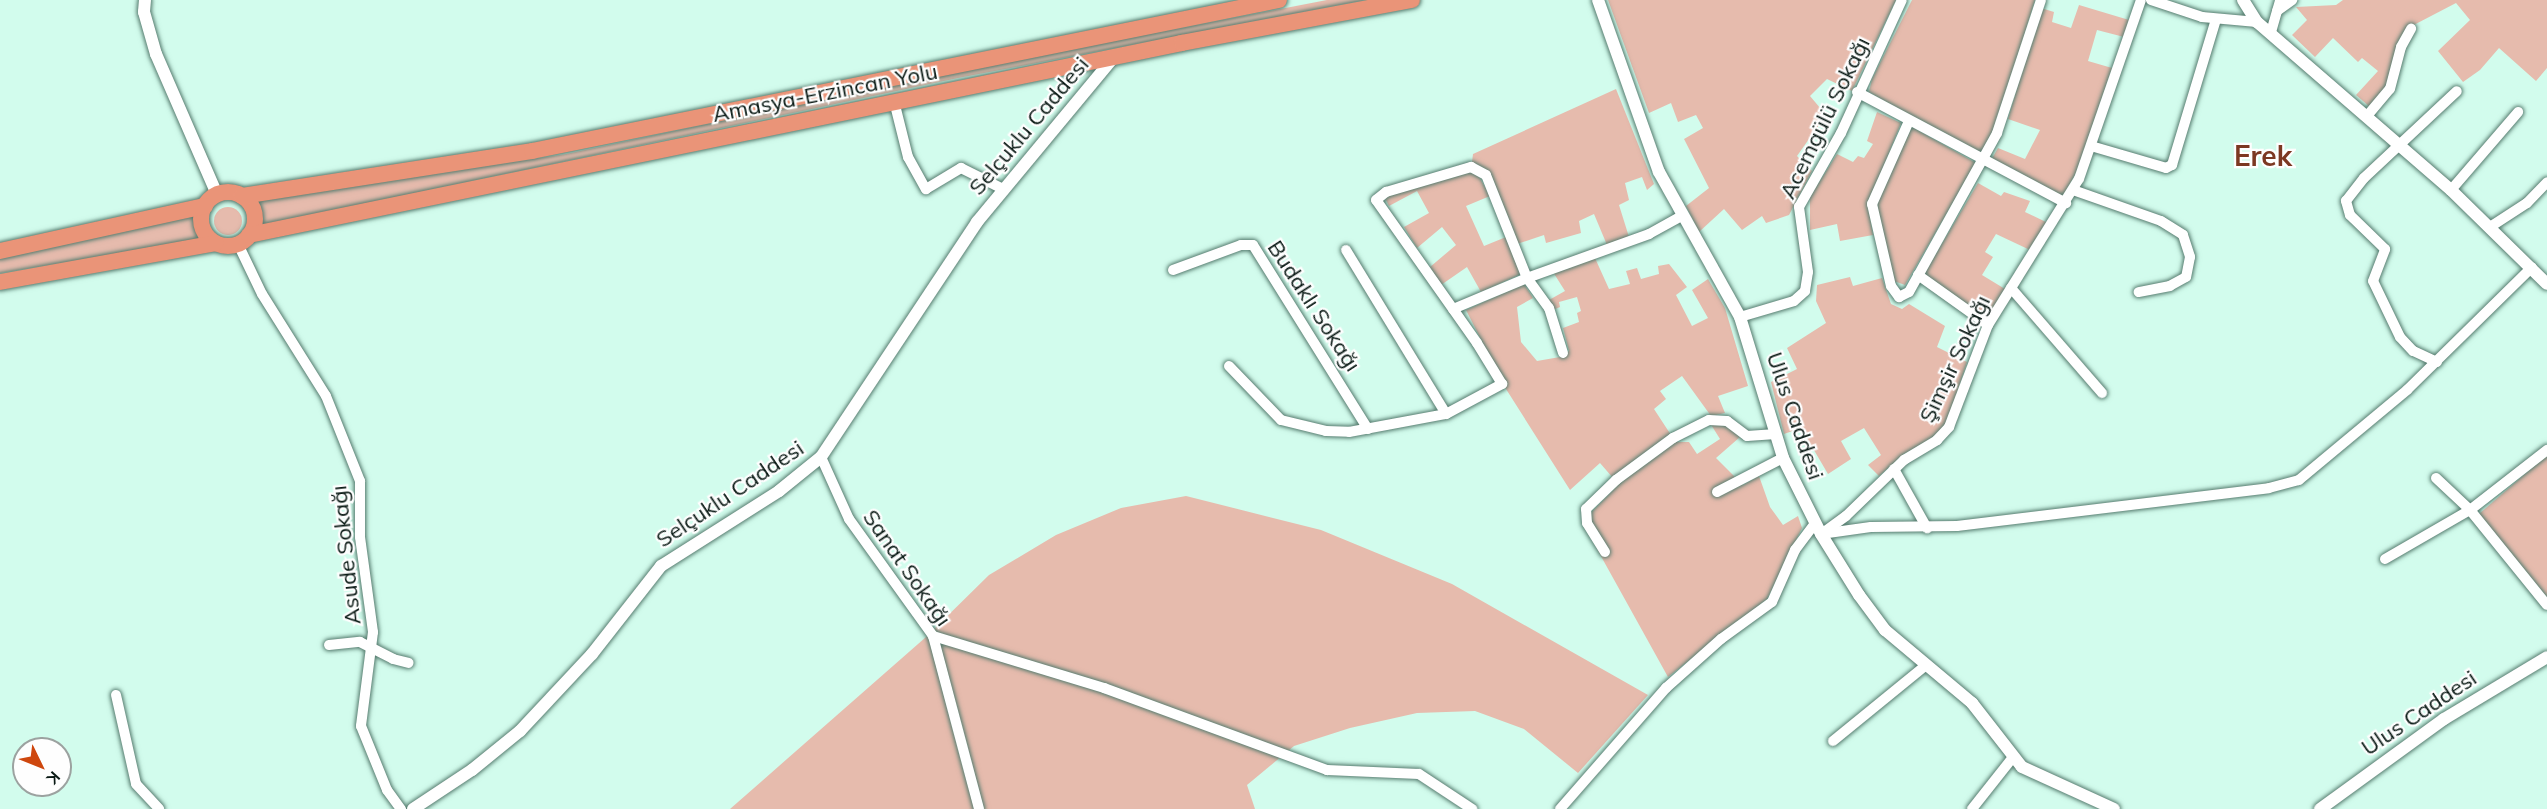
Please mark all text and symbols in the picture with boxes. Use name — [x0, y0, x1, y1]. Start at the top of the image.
street label: Acemgülü Sokağı — [1774, 33, 1876, 203]
street label: Selçuklu Caddesi — [964, 52, 1094, 200]
street label: Amasya-Erzincan Yolu — [710, 58, 940, 128]
district label: Erek — [2234, 139, 2292, 173]
street label: Budaklı Sokağı — [1262, 236, 1366, 376]
street label: Şimşir Sokağı — [1914, 291, 1996, 427]
street label: Ulus Caddesi — [1761, 349, 1829, 483]
street label: Selçuklu Caddesi — [651, 435, 809, 553]
street label: Asude Sokağı — [326, 484, 366, 626]
street label: Sanat Sokağı — [857, 505, 957, 631]
street label: Ulus Caddesi — [2356, 665, 2482, 761]
north arrow — [12, 737, 72, 797]
text: K — [43, 767, 65, 789]

